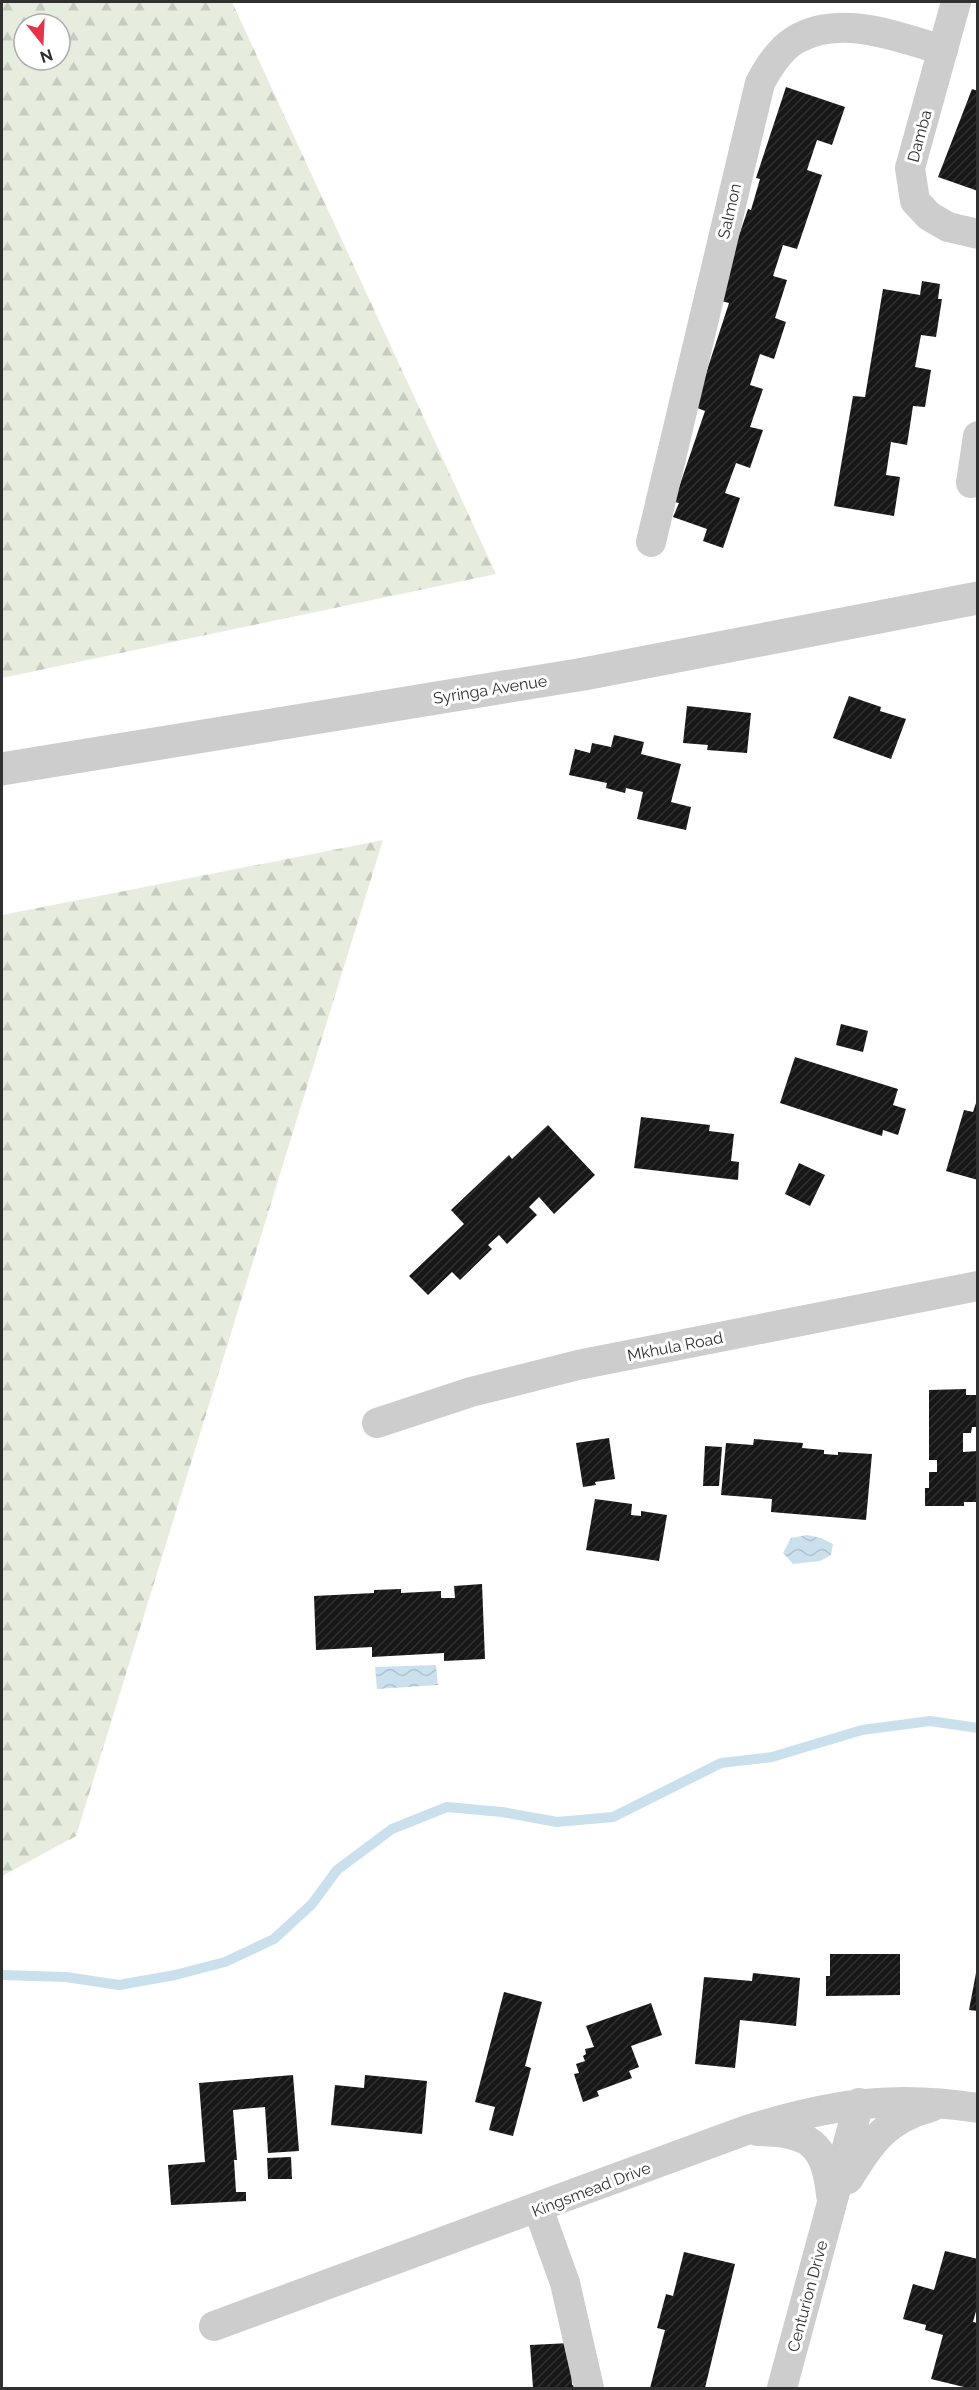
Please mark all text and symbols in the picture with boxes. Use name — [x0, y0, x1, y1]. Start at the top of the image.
north arrow — [12, 12, 72, 72]
text: N — [38, 45, 55, 67]
street label: Damba — [903, 108, 936, 164]
street label: Salmon — [714, 182, 745, 241]
street label: Syringa Avenue — [432, 671, 548, 708]
street label: Mkhula Road — [626, 1328, 725, 1365]
street label: Kingsmead Drive — [529, 2158, 653, 2221]
street label: Centurion Drive — [783, 2238, 832, 2354]

